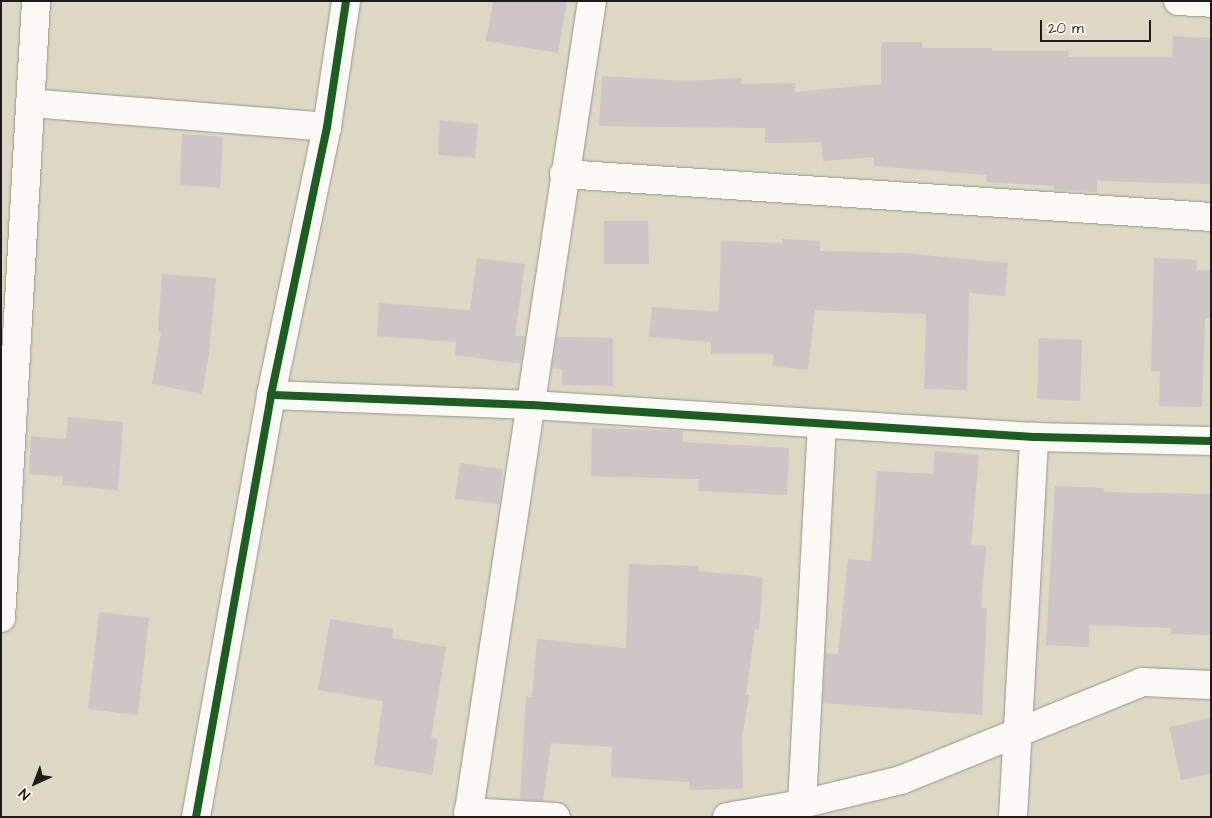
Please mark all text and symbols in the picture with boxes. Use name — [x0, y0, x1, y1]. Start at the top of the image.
scale bar — [1042, 10, 1153, 42]
text: 20 m — [1048, 18, 1084, 39]
north arrow — [10, 758, 60, 808]
text: N — [15, 784, 35, 804]

